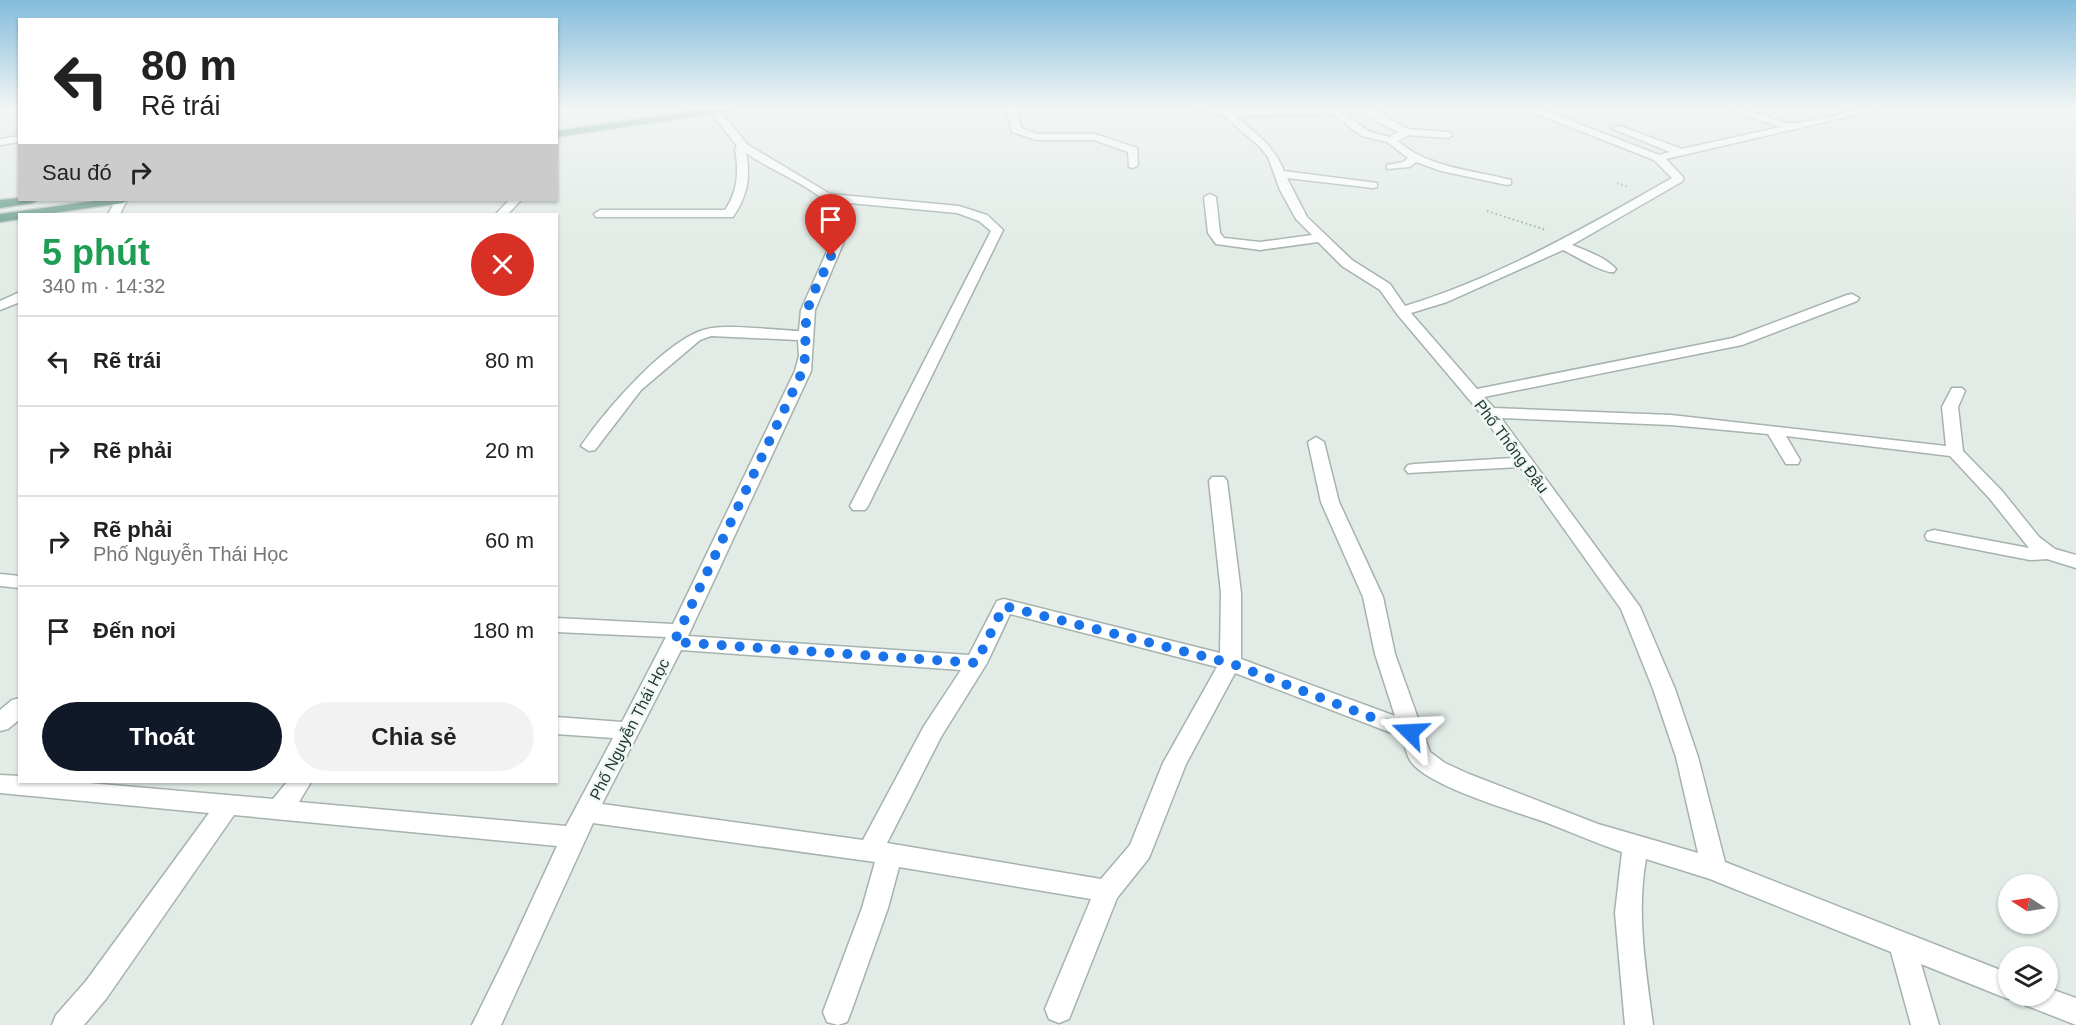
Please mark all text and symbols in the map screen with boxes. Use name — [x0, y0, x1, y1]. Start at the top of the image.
icon: left — [42, 42, 120, 120]
text: 80 m — [141, 42, 237, 89]
text: Rẽ trái — [141, 91, 221, 121]
icon: right — [124, 156, 157, 189]
text: Sau đó — [42, 160, 112, 185]
pin — [805, 194, 856, 256]
icon: arrive — [814, 203, 847, 236]
text: 5 phút — [42, 232, 150, 273]
button: close — [471, 233, 534, 296]
text: 340 m · 14:32 — [42, 275, 165, 297]
icon: left — [42, 345, 75, 378]
text: Rẽ trái — [93, 348, 161, 373]
text: 80 m — [485, 348, 534, 373]
street label: Phố Thông Đậu — [1471, 397, 1552, 496]
icon: right — [42, 435, 75, 468]
text: Rẽ phải — [93, 438, 172, 463]
text: 20 m — [485, 438, 534, 463]
text: Rẽ phải — [93, 517, 172, 542]
icon: right — [42, 525, 75, 558]
text: 60 m — [485, 528, 534, 553]
text: Phố Nguyễn Thái Học — [93, 543, 288, 565]
icon: arrive — [42, 615, 75, 648]
text: Đến nơi — [93, 618, 176, 643]
text: 180 m — [473, 618, 534, 643]
street label: Phố Nguyễn Thái Học — [586, 655, 672, 803]
position arrow — [1378, 700, 1442, 764]
button: Thoát — [42, 702, 282, 771]
button: Chia sẻ — [294, 702, 534, 771]
north arrow — [1998, 874, 2058, 934]
map controls — [1998, 874, 2058, 1006]
button: layers — [1998, 946, 2058, 1006]

